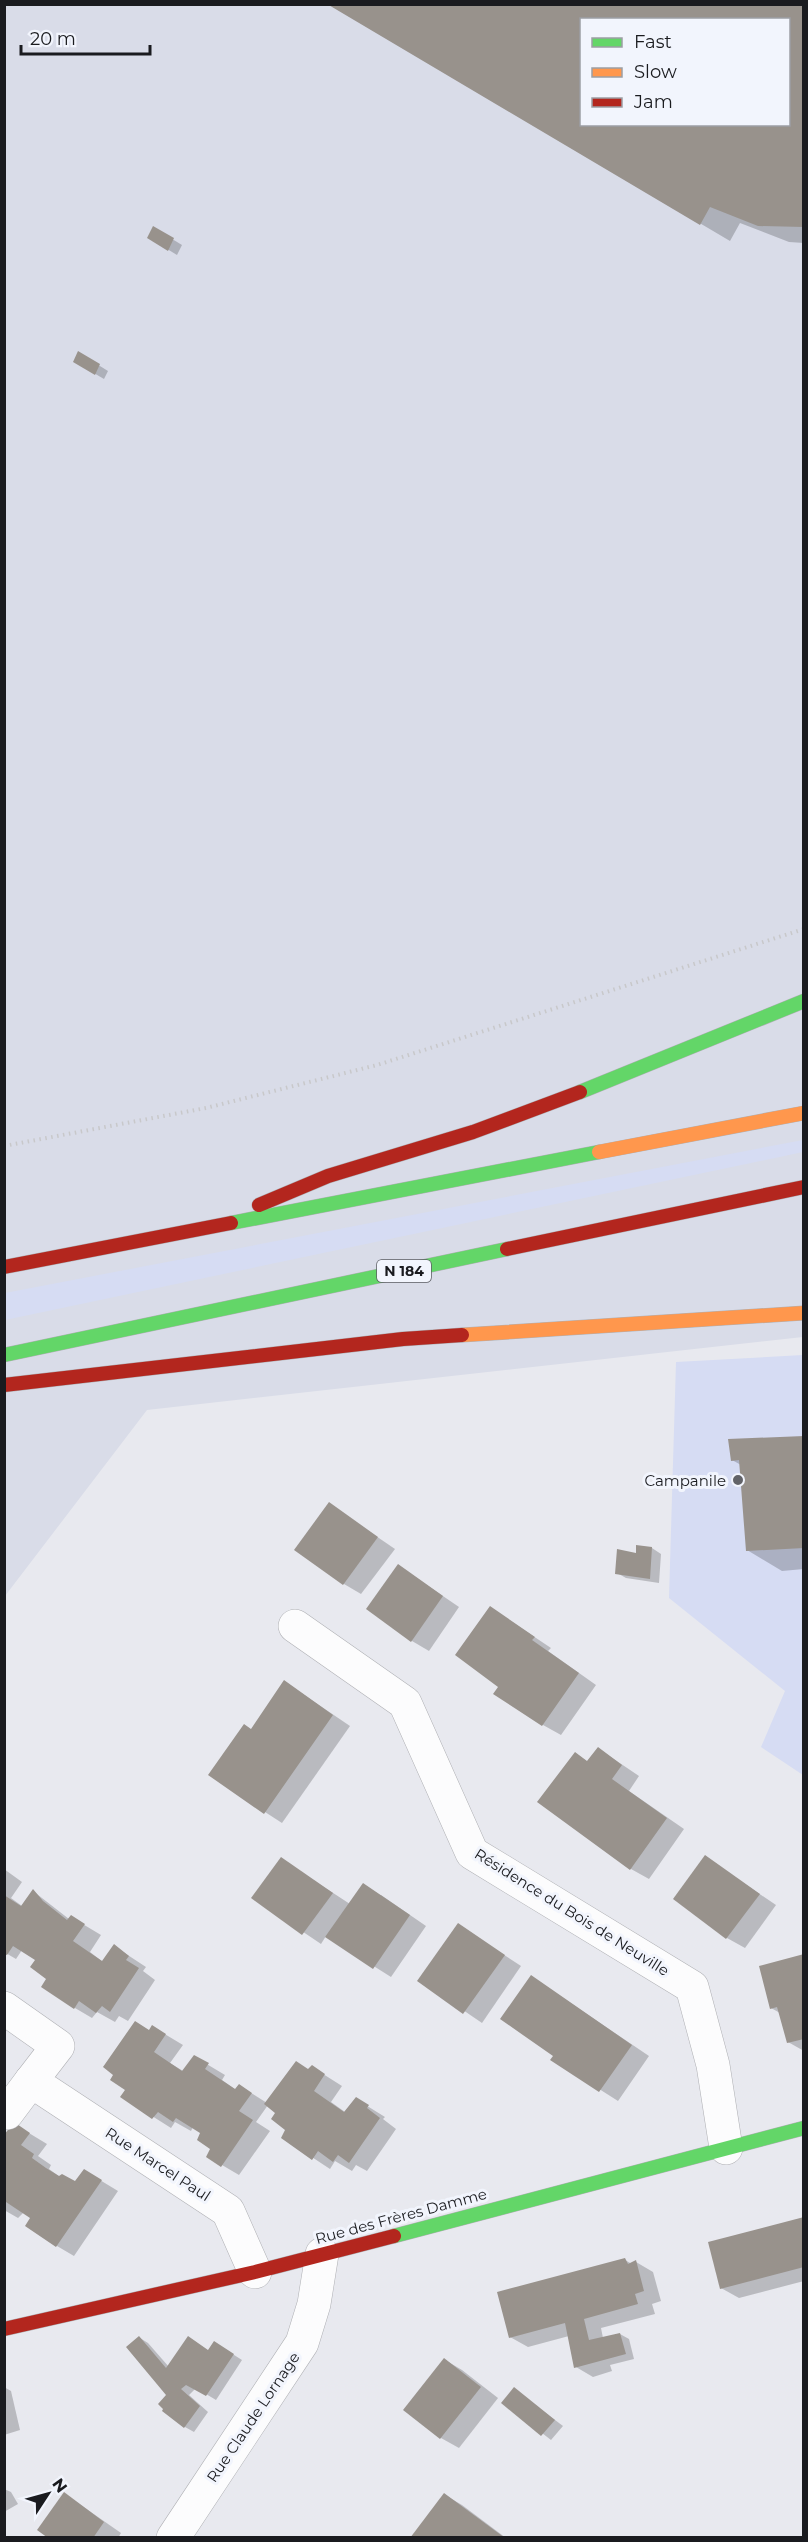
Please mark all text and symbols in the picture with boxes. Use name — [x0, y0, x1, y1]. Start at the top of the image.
scale bar — [21, 18, 150, 56]
legend — [580, 18, 790, 126]
text: 20 m — [30, 28, 76, 50]
text: Fast — [634, 31, 672, 53]
text: Slow — [634, 61, 677, 83]
text: Jam — [633, 91, 673, 113]
road number: N 184 — [377, 1260, 431, 1282]
place label: Campanile — [644, 1471, 726, 1490]
marker: Campanile — [731, 1473, 745, 1487]
street label: Résidence du Bois de Neuville — [471, 1844, 673, 1980]
street label: Rue Marcel Paul — [102, 2123, 214, 2205]
street label: Rue des Frères Damme — [313, 2184, 489, 2248]
street label: Rue Claude Lornage — [202, 2348, 304, 2486]
north arrow — [18, 2464, 78, 2524]
text: N — [48, 2475, 71, 2496]

